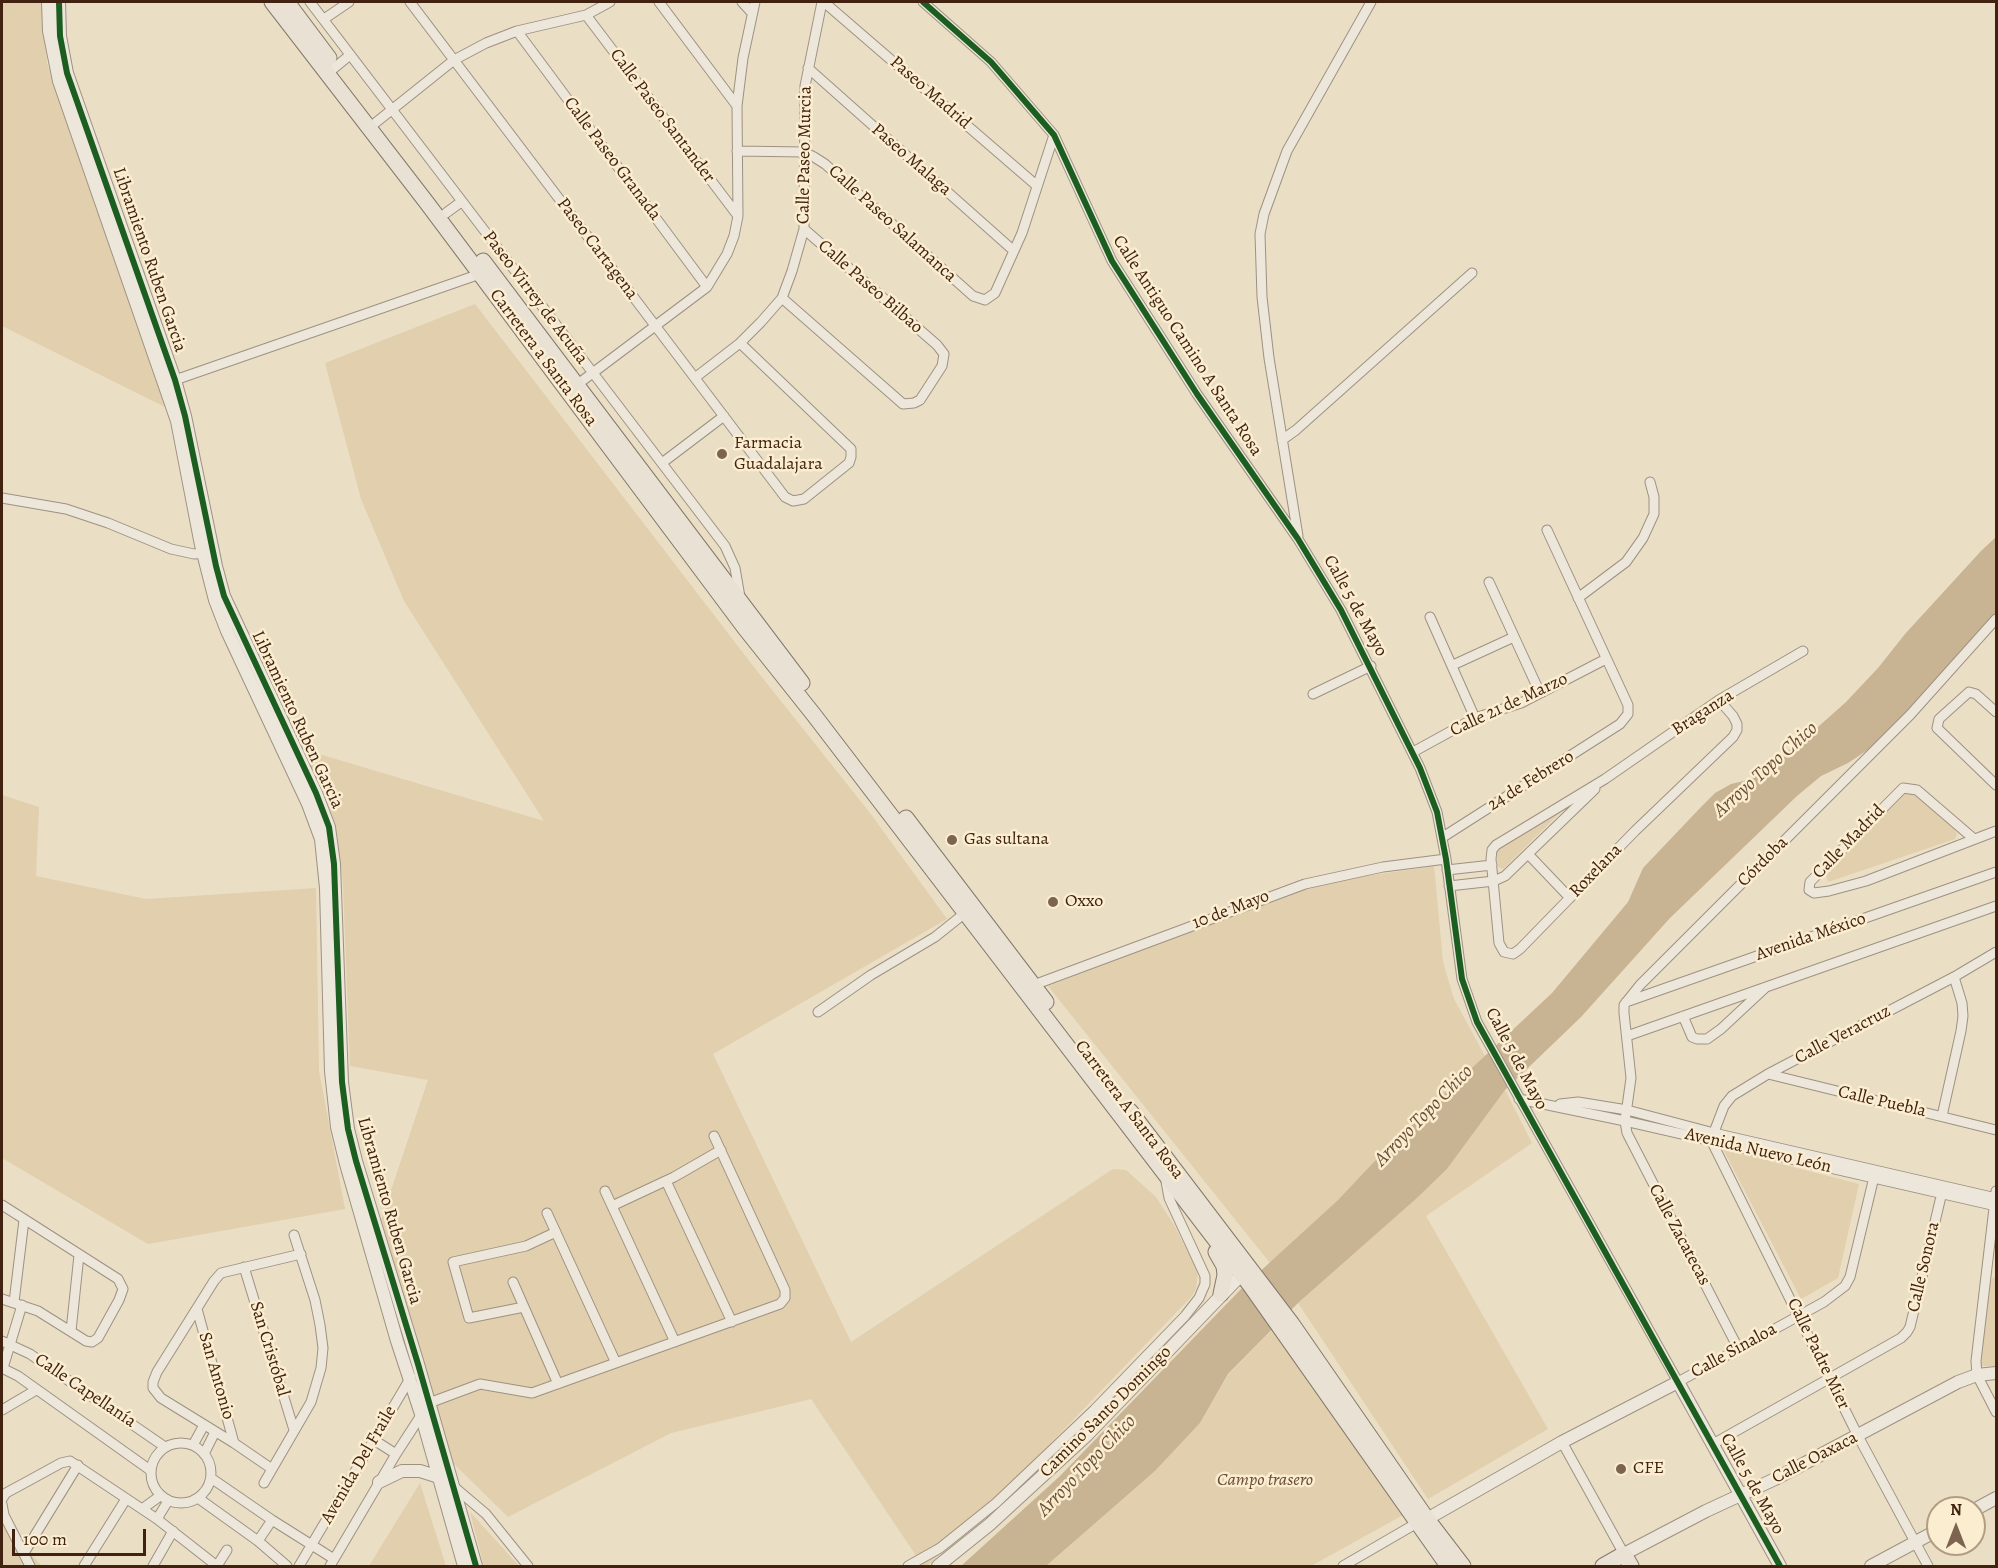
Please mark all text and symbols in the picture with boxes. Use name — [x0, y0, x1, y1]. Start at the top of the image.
street label: Calle Paseo Santander — [605, 45, 719, 187]
street label: Paseo Madrid — [885, 52, 975, 134]
street label: Calle Paseo Murcia — [793, 86, 817, 224]
street label: Calle Paseo Granada — [559, 93, 665, 225]
street label: Paseo Malaga — [866, 119, 956, 201]
street label: Calle Paseo Salamanca — [823, 161, 961, 287]
street label: Libramiento Ruben Garcia — [107, 165, 191, 355]
street label: Paseo Cartagena — [552, 194, 642, 304]
street label: Paseo Virrey de Acuña — [478, 227, 592, 369]
street label: Calle Antiguo Camino A Santa Rosa — [1107, 232, 1267, 460]
street label: Calle Paseo Bilbao — [813, 235, 927, 339]
street label: Carretera a Santa Rosa — [484, 285, 602, 431]
place label: Farmacia Guadalajara — [734, 433, 823, 476]
marker: Farmacia Guadalajara — [715, 447, 729, 461]
street label: Calle 5 de Mayo — [1318, 552, 1392, 660]
street label: Libramiento Ruben Garcia — [246, 628, 348, 812]
street label: Calle 21 de Marzo — [1447, 668, 1571, 742]
street label: Braganza — [1668, 685, 1738, 741]
water label: Arroyo Topo Chico — [1709, 717, 1823, 823]
street label: 24 de Febrero — [1484, 746, 1578, 816]
street label: Calle Madrid — [1808, 800, 1890, 884]
place label: Gas sultana — [964, 829, 1049, 851]
street label: Córdoba — [1733, 832, 1793, 892]
marker: Gas sultana — [945, 833, 959, 847]
street label: Roxelana — [1565, 840, 1627, 902]
street label: 10 de Mayo — [1190, 886, 1272, 934]
place label: Oxxo — [1065, 891, 1103, 913]
marker: Oxxo — [1046, 895, 1060, 909]
street label: Avenida México — [1753, 908, 1869, 966]
street label: Calle Veracruz — [1791, 1001, 1895, 1069]
street label: Calle 5 de Mayo — [1480, 1004, 1552, 1114]
street label: Carretera A Santa Rosa — [1070, 1036, 1188, 1184]
water label: Arroyo Topo Chico — [1369, 1060, 1479, 1172]
street label: Calle Puebla — [1836, 1081, 1928, 1123]
street label: Libramiento Ruben Garcia — [352, 1115, 426, 1307]
street label: Avenida Nuevo León — [1683, 1124, 1833, 1178]
street label: Calle Zacatecas — [1643, 1181, 1715, 1289]
street label: Calle Sonora — [1903, 1220, 1945, 1314]
street label: Calle Padre Mier — [1782, 1295, 1854, 1413]
street label: San Cristóbal — [244, 1299, 294, 1399]
street label: Calle Sinaloa — [1687, 1319, 1781, 1383]
street label: San Antonio — [193, 1330, 239, 1422]
street label: Camino Santo Domingo — [1036, 1342, 1176, 1482]
street label: Calle Capellanía — [30, 1349, 140, 1433]
street label: Avenida Del Fraile — [316, 1402, 402, 1528]
water label: Arroyo Topo Chico — [1032, 1410, 1142, 1522]
street label: Calle Oaxaca — [1769, 1427, 1861, 1489]
street label: Calle 5 de Mayo — [1715, 1430, 1789, 1538]
place label: CFE — [1633, 1458, 1664, 1480]
marker: CFE — [1614, 1462, 1628, 1476]
park label: Campo trasero — [1217, 1470, 1313, 1492]
north arrow — [1926, 1496, 1986, 1556]
text: N — [1950, 1499, 1962, 1521]
scale bar — [15, 1517, 148, 1555]
text: 100 m — [23, 1527, 67, 1551]

